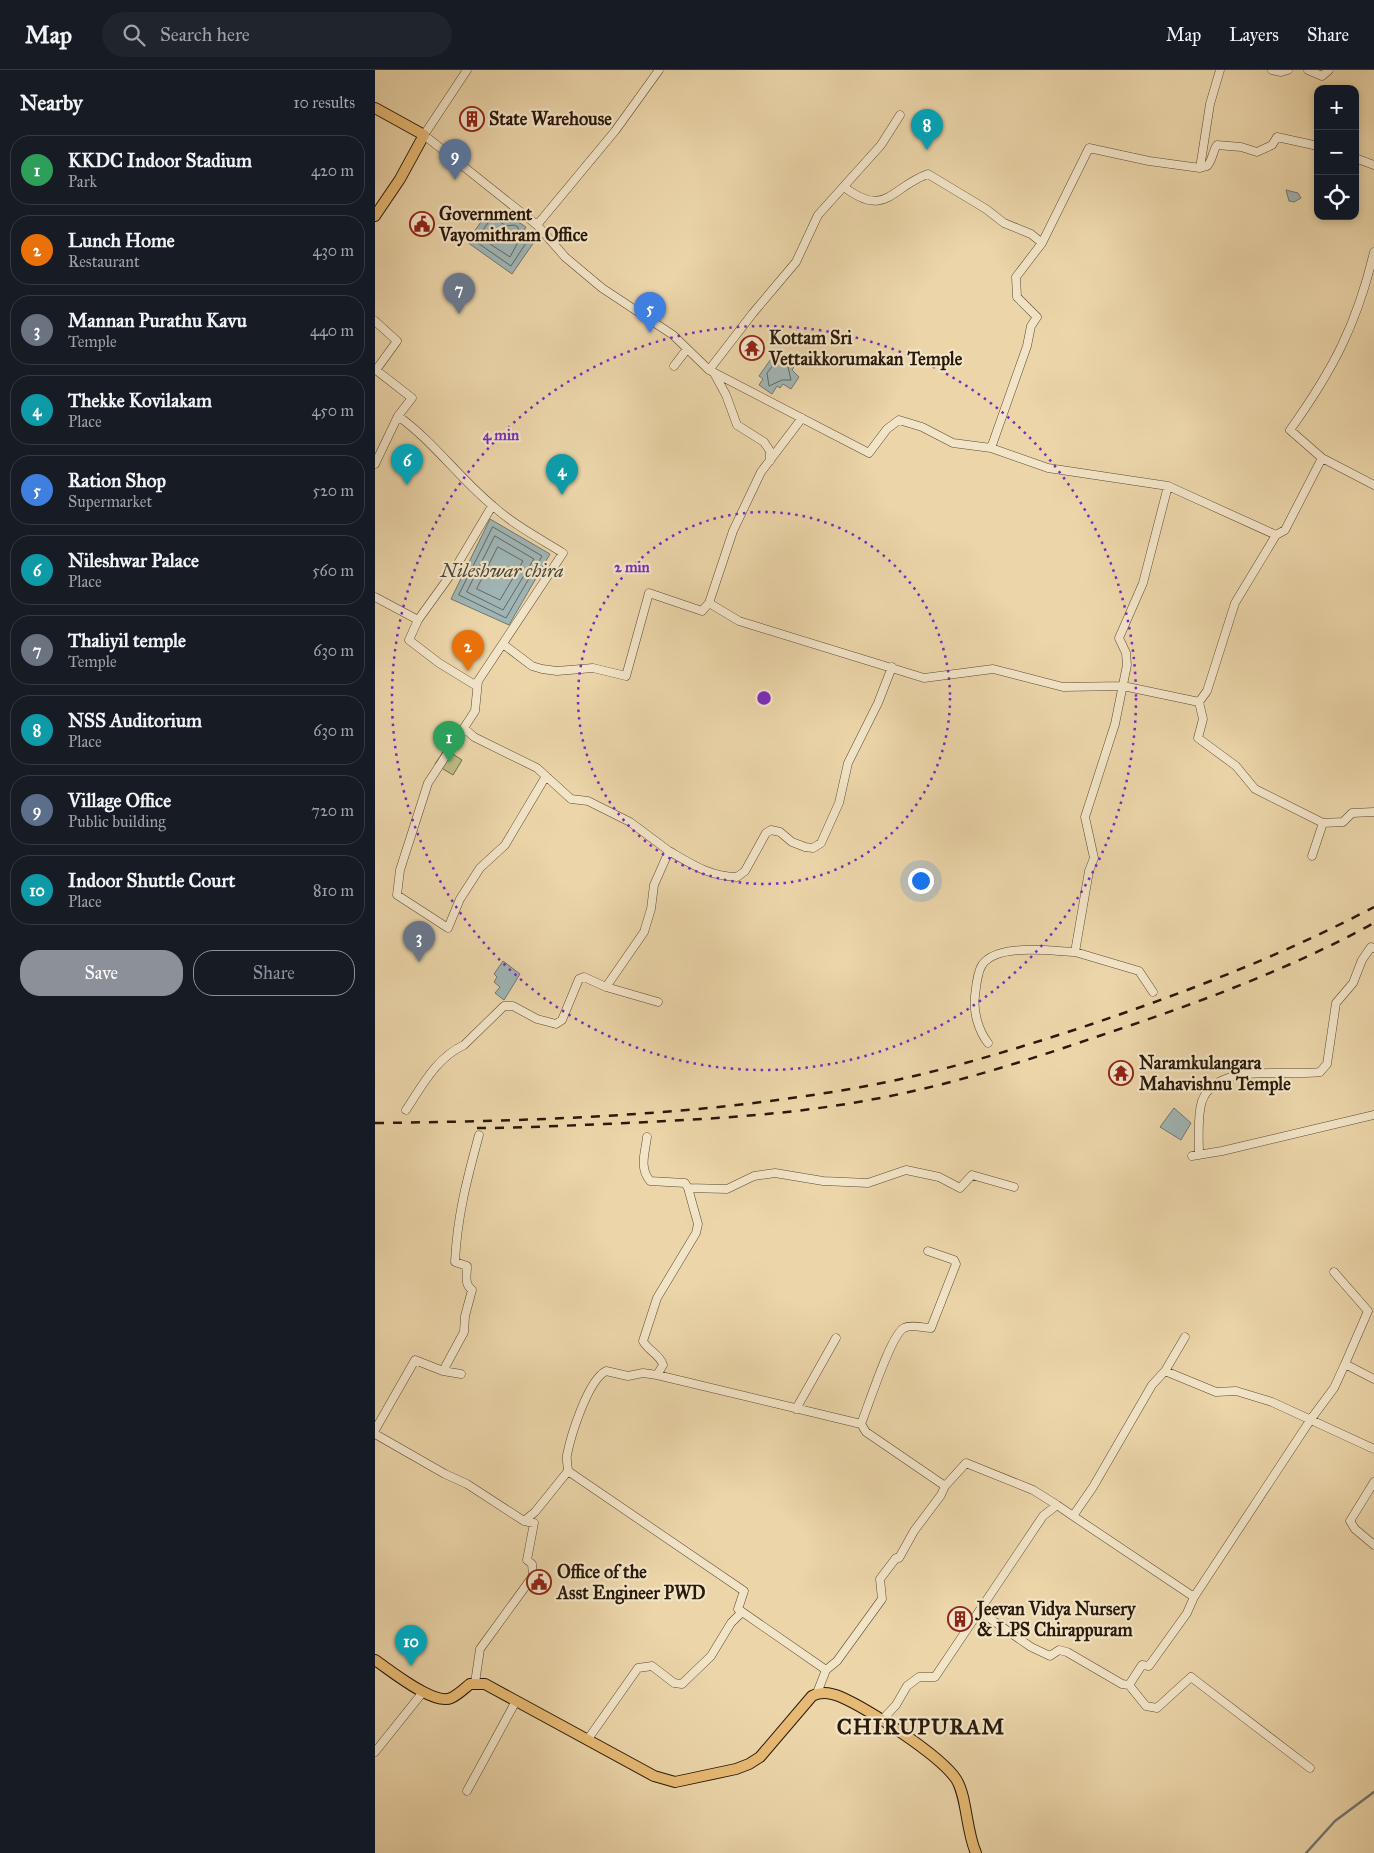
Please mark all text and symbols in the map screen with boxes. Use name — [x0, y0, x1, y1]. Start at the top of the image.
search box — [102, 12, 452, 57]
text: Map — [25, 20, 72, 50]
icon: search — [120, 21, 148, 49]
text: Search here — [160, 23, 250, 46]
text: Map — [1166, 24, 1201, 46]
text: Layers — [1229, 24, 1279, 46]
text: Share — [1307, 24, 1349, 46]
map controls — [1314, 85, 1359, 220]
button: + — [1314, 85, 1359, 130]
text: Nearby — [20, 90, 83, 116]
text: 10 results — [293, 93, 355, 112]
building icon: State Warehouse — [459, 106, 485, 132]
place label: State Warehouse — [489, 108, 612, 130]
pin: 8 — [911, 109, 943, 150]
button: − — [1314, 130, 1359, 175]
pin: 9 — [439, 139, 471, 180]
text: KKDC Indoor Stadium — [68, 149, 252, 172]
text: 1 — [34, 161, 40, 180]
text: 420 m — [311, 161, 354, 180]
text: Park — [68, 172, 97, 191]
button: locate — [1314, 175, 1359, 220]
place label: Government Vayomithram Office — [438, 203, 588, 247]
public building icon: Government Vayomithram Office — [409, 211, 435, 237]
text: Lunch Home — [68, 229, 175, 252]
text: 2 — [33, 241, 41, 260]
text: 430 m — [312, 241, 354, 260]
text: Restaurant — [68, 252, 140, 271]
pin: 7 — [443, 273, 475, 314]
pin: 5 — [634, 292, 666, 333]
text: Mannan Purathu Kavu — [68, 309, 247, 332]
text: 3 — [34, 321, 40, 340]
text: 440 m — [310, 321, 354, 340]
place label: Kottam Sri Vettaikkorumakan Temple — [768, 327, 963, 371]
text: Temple — [68, 332, 117, 351]
temple icon: Kottam Sri Vettaikkorumakan Temple — [739, 335, 765, 361]
text: Thekke Kovilakam — [68, 389, 212, 412]
text: 4 — [33, 401, 41, 420]
text: 450 m — [311, 401, 354, 420]
text: Place — [68, 412, 102, 431]
text: 4 min — [483, 426, 520, 445]
pin: 6 — [391, 444, 423, 485]
pin: 4 — [546, 454, 578, 495]
text: Ration Shop — [68, 469, 166, 492]
text: 5 — [33, 481, 41, 500]
text: 520 m — [312, 481, 354, 500]
text: Supermarket — [68, 492, 152, 511]
text: Nileshwar Palace — [68, 549, 199, 572]
text: 2 min — [614, 558, 651, 576]
water label: Nileshwar chira — [439, 559, 564, 582]
text: 6 — [33, 561, 41, 580]
text: 560 m — [312, 561, 354, 580]
text: Place — [68, 572, 102, 591]
text: Thaliyil temple — [68, 629, 186, 652]
pin: 2 — [452, 630, 484, 671]
text: 7 — [33, 641, 41, 660]
text: 630 m — [313, 641, 354, 660]
text: Temple — [68, 652, 117, 671]
centre of rings — [755, 689, 773, 707]
text: NSS Auditorium — [68, 709, 202, 732]
text: 8 — [33, 721, 41, 740]
text: 630 m — [313, 721, 354, 740]
pin: 1 — [433, 721, 465, 762]
text: Place — [68, 732, 102, 751]
text: Village Office — [68, 789, 171, 812]
text: 9 — [33, 801, 41, 820]
text: 720 m — [311, 801, 354, 820]
text: Public building — [68, 812, 166, 831]
your location — [908, 868, 934, 894]
text: Indoor Shuttle Court — [68, 869, 235, 892]
text: 10 — [29, 881, 45, 900]
text: 810 m — [313, 881, 354, 900]
text: Place — [68, 892, 102, 911]
pin: 3 — [403, 921, 435, 962]
button: Save — [20, 950, 183, 996]
button: Share — [193, 950, 355, 996]
place label: Naramkulangara Mahavishnu Temple — [1139, 1052, 1291, 1096]
temple icon: Naramkulangara Mahavishnu Temple — [1108, 1060, 1134, 1086]
place label: Office of the Asst Engineer PWD — [556, 1561, 705, 1605]
public building icon: Office of the Asst Engineer PWD — [526, 1569, 552, 1595]
place label: Jeevan Vidya Nursery & LPS Chirappuram — [975, 1598, 1137, 1642]
building icon: Jeevan Vidya Nursery & LPS Chirappuram — [947, 1606, 973, 1632]
pin: 10 — [395, 1625, 427, 1666]
district label: CHIRUPURAM — [837, 1713, 1005, 1740]

